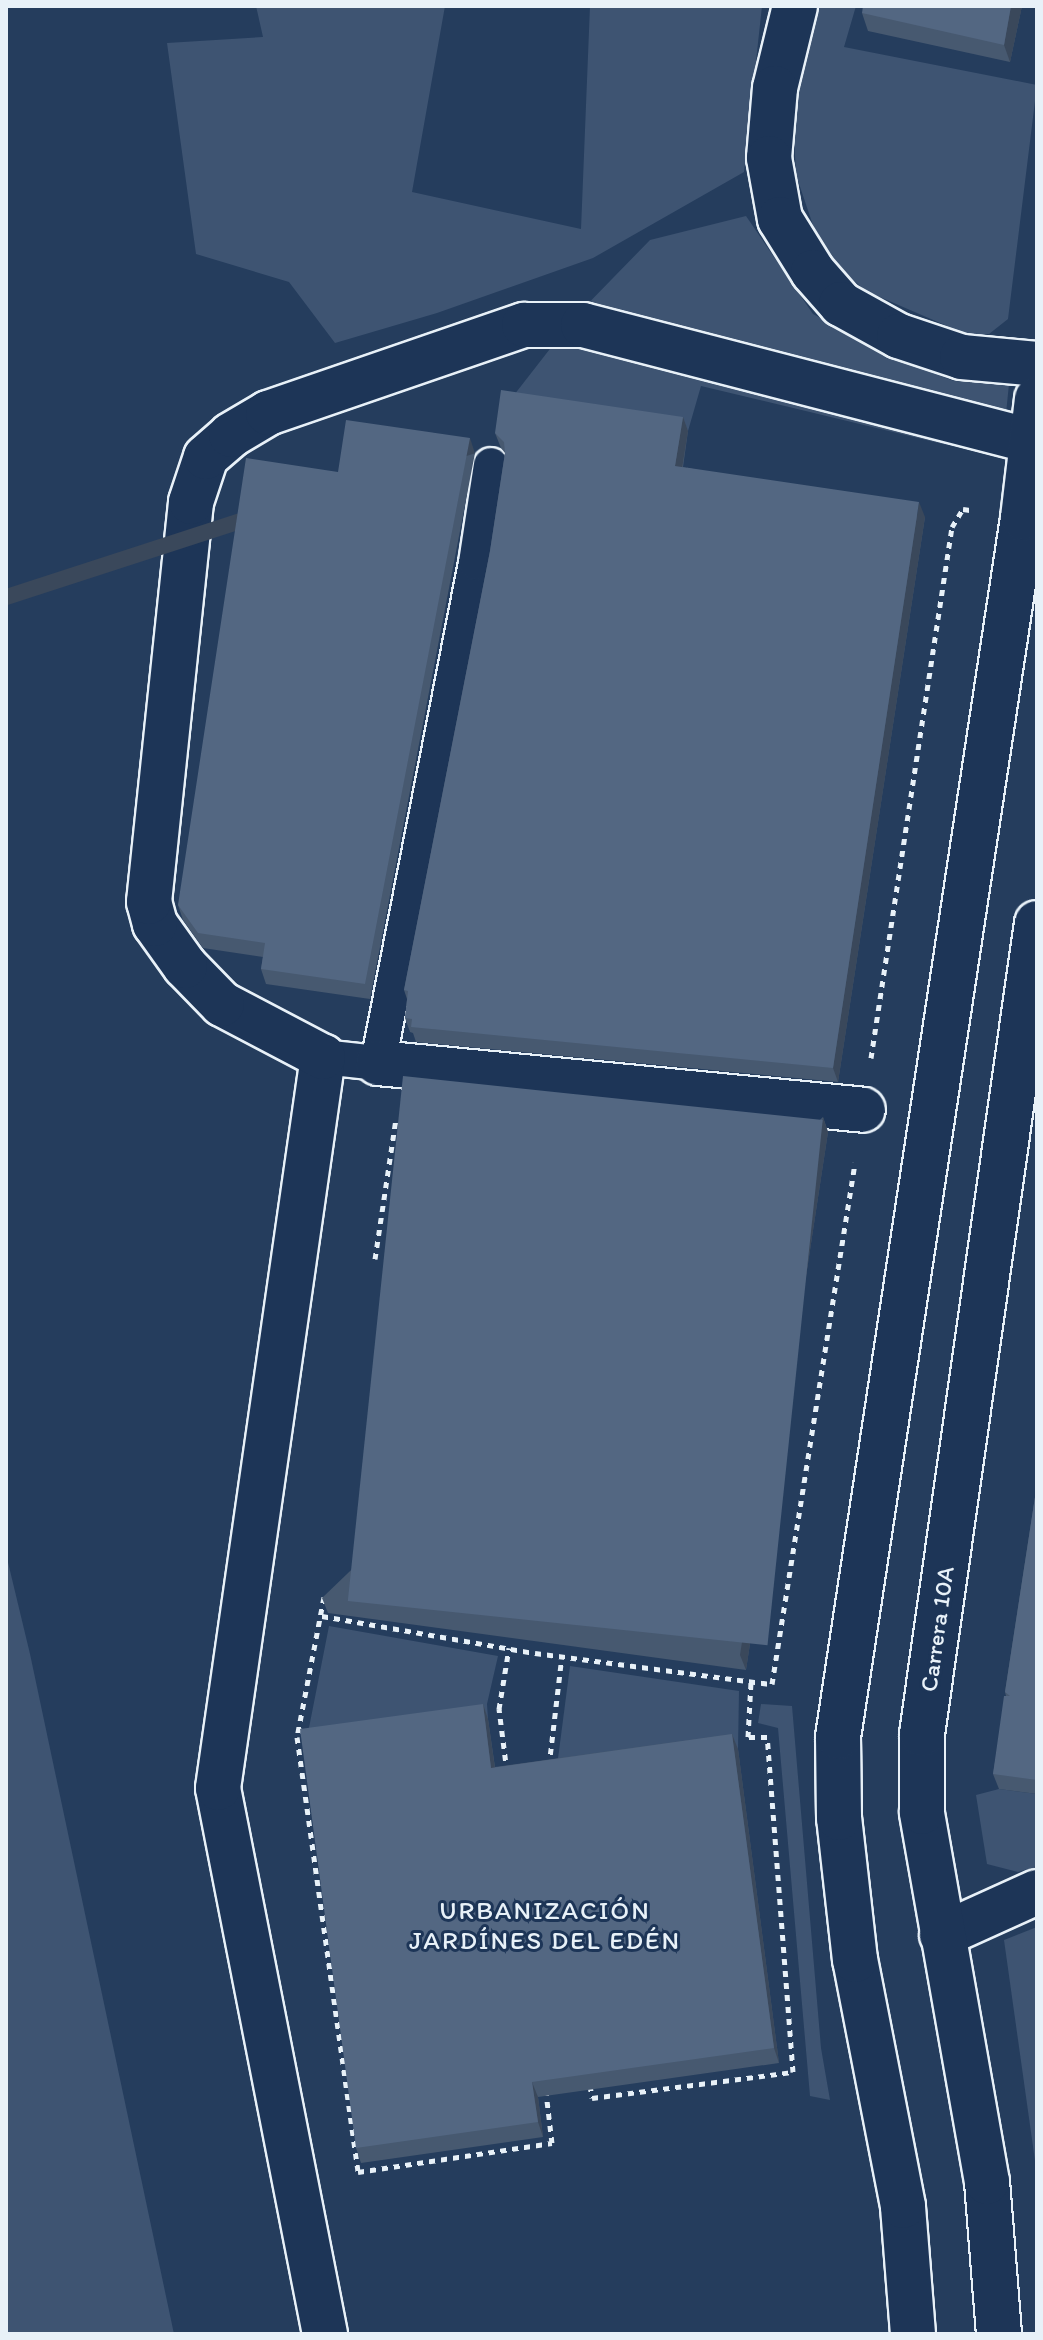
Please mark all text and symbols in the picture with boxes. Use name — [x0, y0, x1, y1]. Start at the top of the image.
street label: Carrera 10A — [914, 1564, 960, 1694]
district label: URBANIZACIÓN JARDÍNES DEL EDÉN — [409, 1895, 681, 1956]

